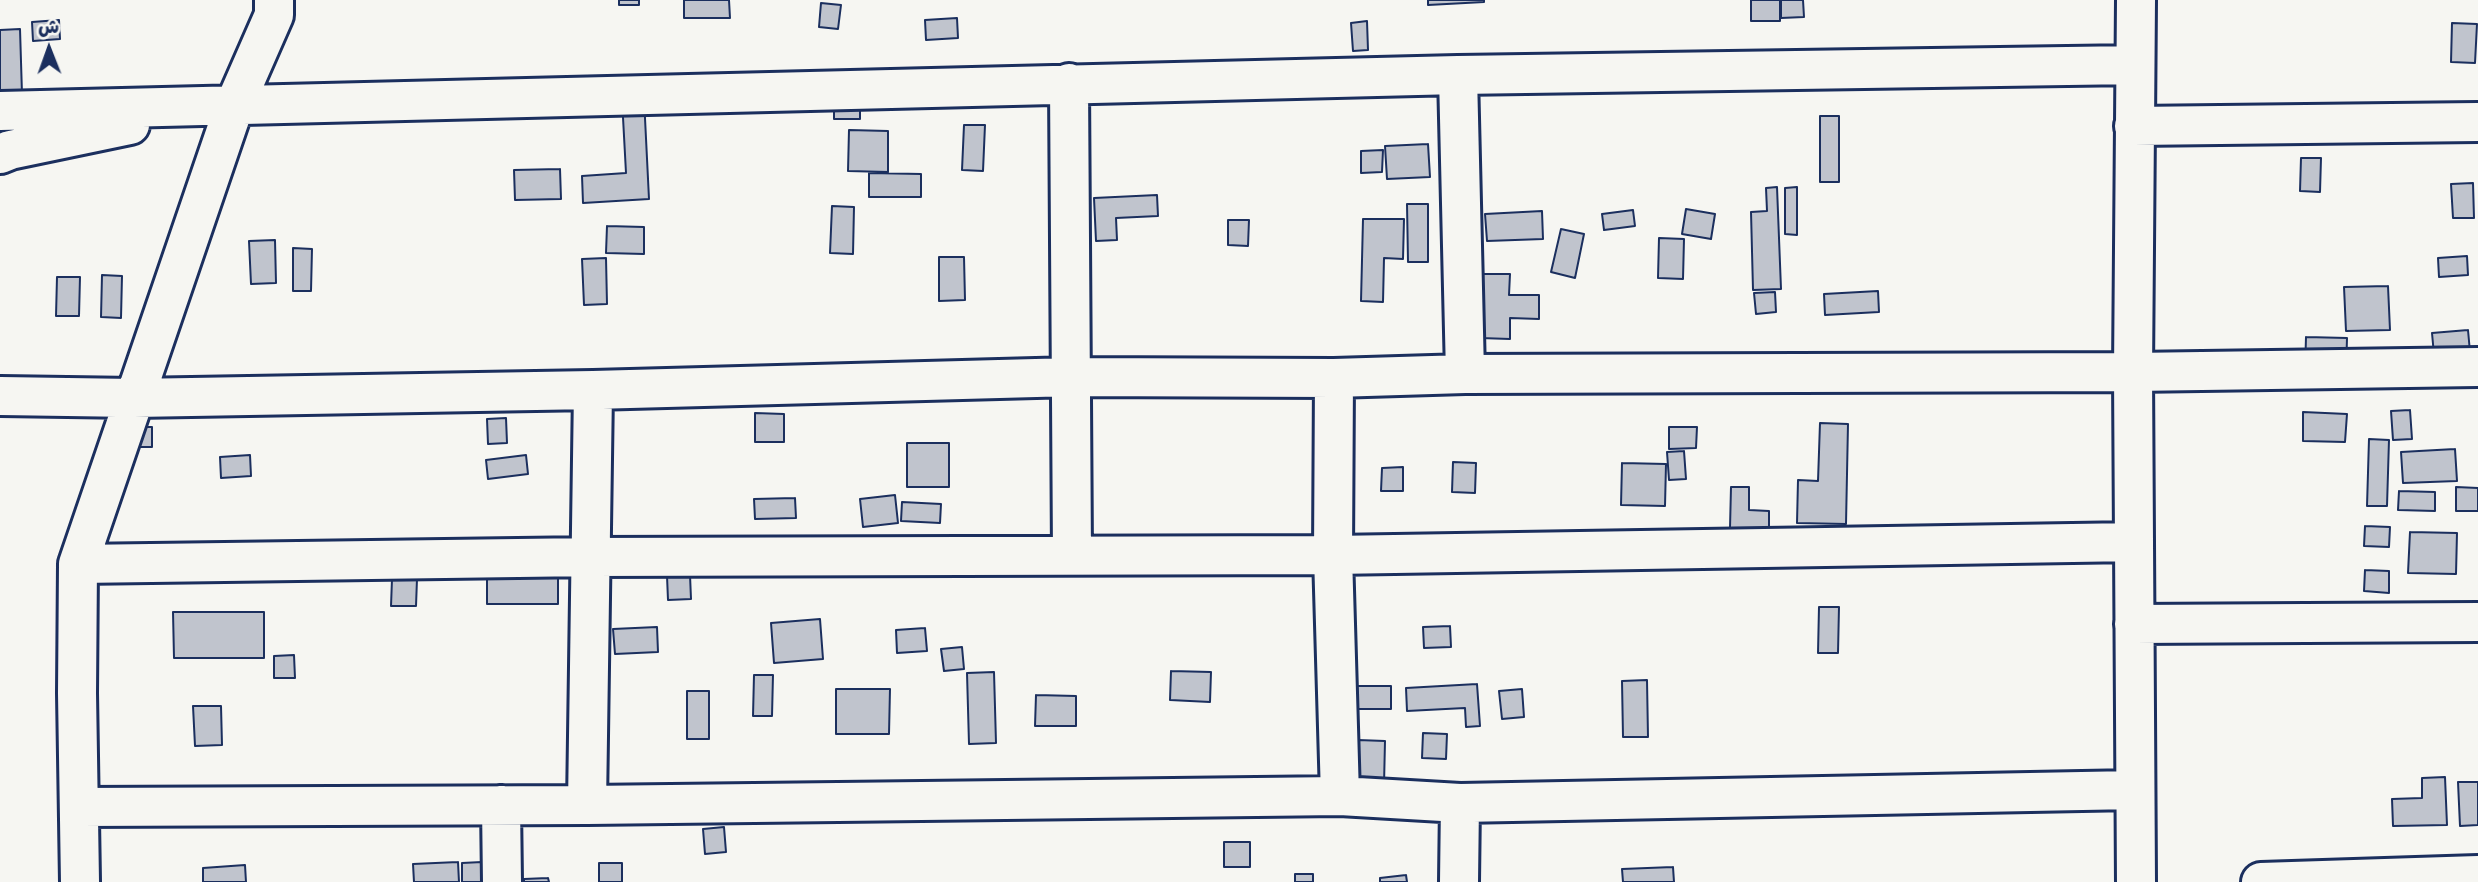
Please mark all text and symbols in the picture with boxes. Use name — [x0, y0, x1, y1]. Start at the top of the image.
north arrow — [14, 14, 84, 84]
text: ش — [38, 16, 59, 39]

